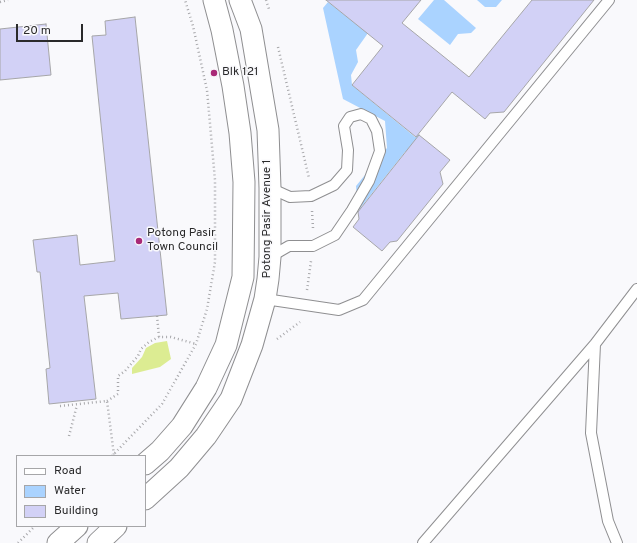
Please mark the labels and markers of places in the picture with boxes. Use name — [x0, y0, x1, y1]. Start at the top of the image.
place label: Blk 121 — [222, 66, 259, 80]
marker: Blk 121 — [209, 68, 219, 78]
place label: Potong Pasir Town Council — [147, 227, 218, 255]
marker: Potong Pasir Town Council — [134, 236, 144, 246]

